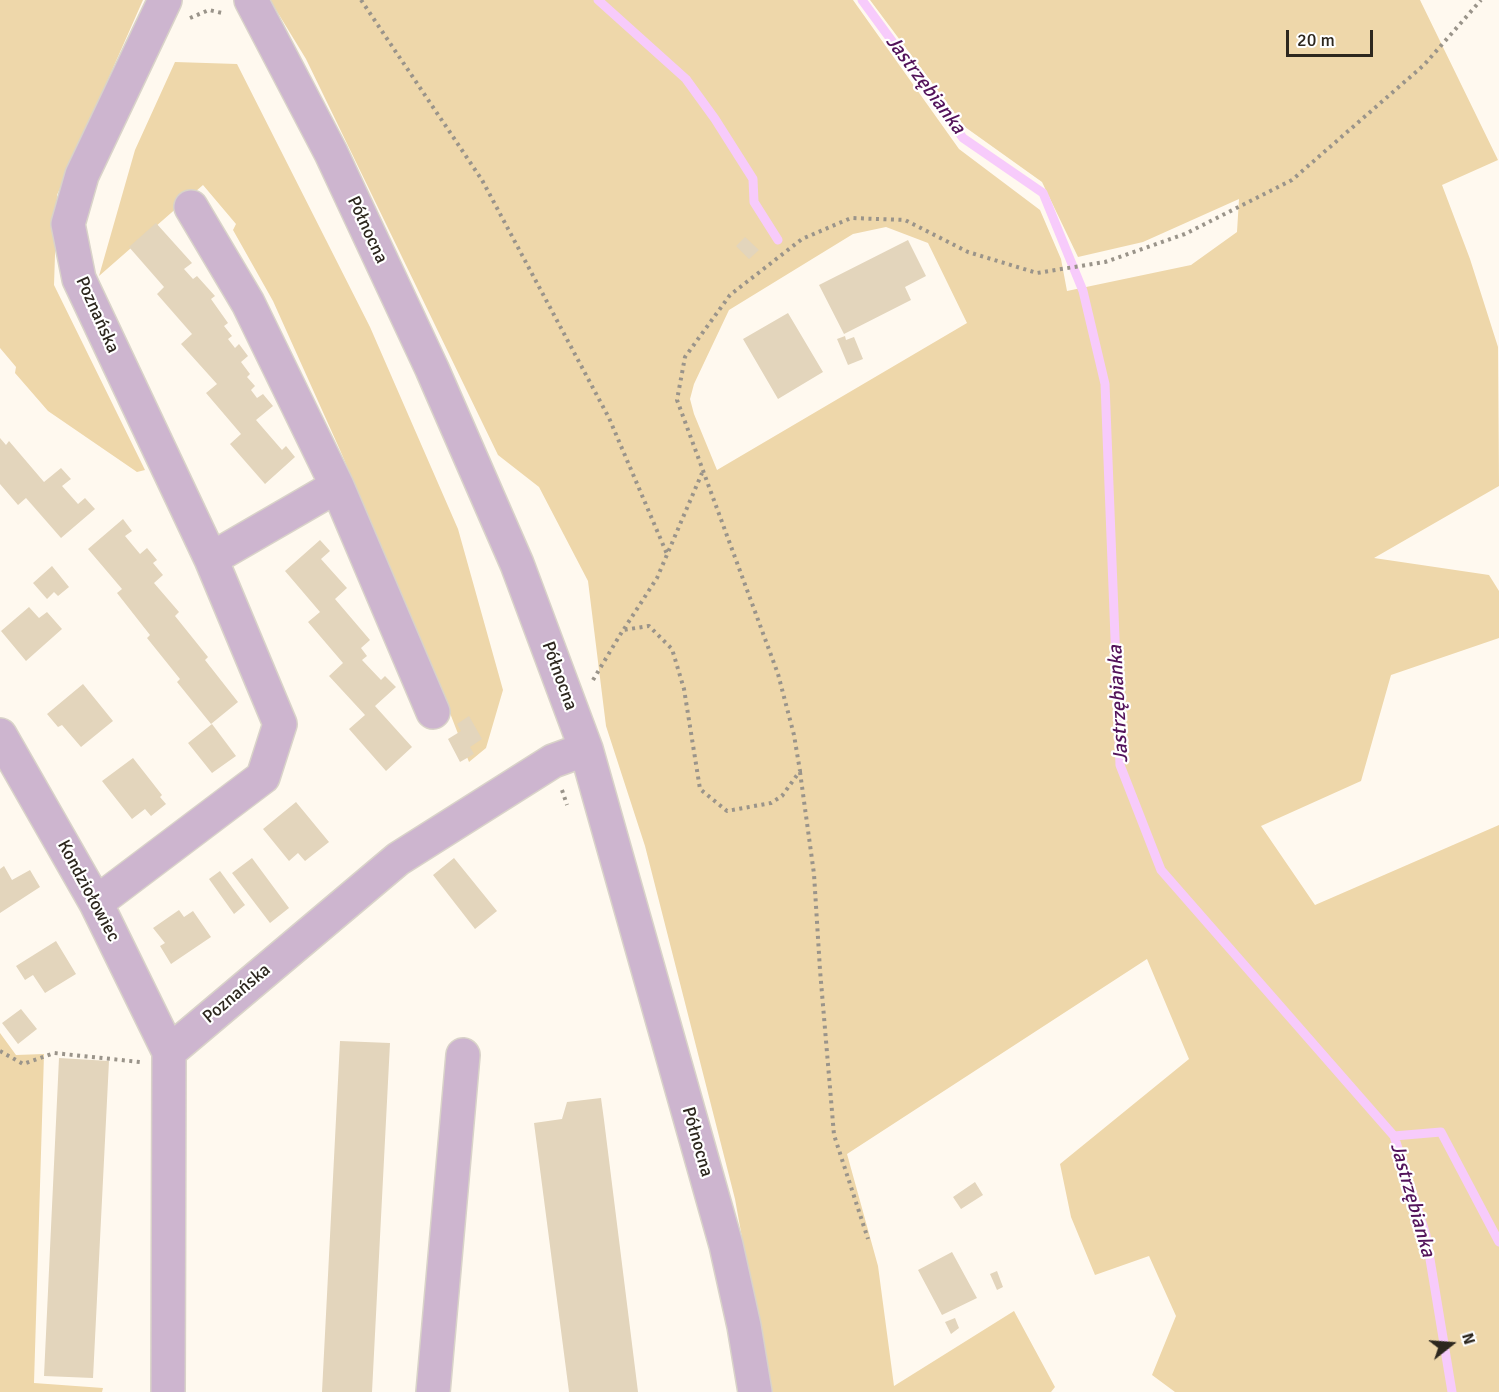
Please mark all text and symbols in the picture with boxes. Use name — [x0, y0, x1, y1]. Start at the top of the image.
scale bar — [1289, 18, 1376, 56]
text: 20 m — [1297, 29, 1335, 51]
water label: Jastrzębianka — [880, 31, 970, 139]
street label: Północna — [342, 193, 392, 267]
street label: Poznańska — [71, 273, 123, 357]
street label: Północna — [537, 639, 581, 713]
water label: Jastrzębianka — [1104, 645, 1134, 763]
street label: Kondziołowiec — [52, 836, 124, 946]
street label: Poznańska — [199, 959, 275, 1029]
street label: Północna — [677, 1105, 717, 1179]
water label: Jastrzębianka — [1384, 1140, 1440, 1260]
north arrow — [1421, 1314, 1481, 1374]
text: N — [1457, 1330, 1479, 1347]

